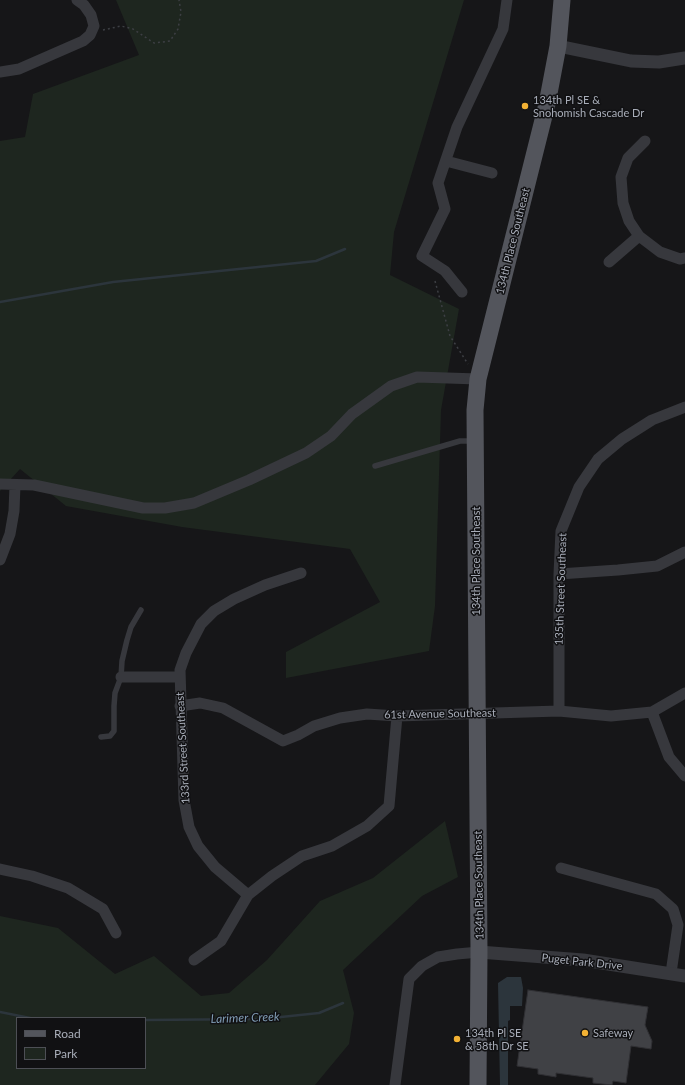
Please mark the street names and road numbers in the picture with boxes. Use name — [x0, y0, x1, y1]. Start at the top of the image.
street label: 134th Place Southeast — [493, 187, 533, 295]
street label: 134th Place Southeast — [469, 507, 483, 615]
street label: 135th Street Southeast — [552, 533, 570, 645]
street label: 133rd Street Southeast — [173, 692, 193, 804]
street label: 61st Avenue Southeast — [384, 706, 496, 722]
street label: 134th Place Southeast — [471, 830, 487, 940]
street label: Puget Park Drive — [541, 951, 623, 973]

